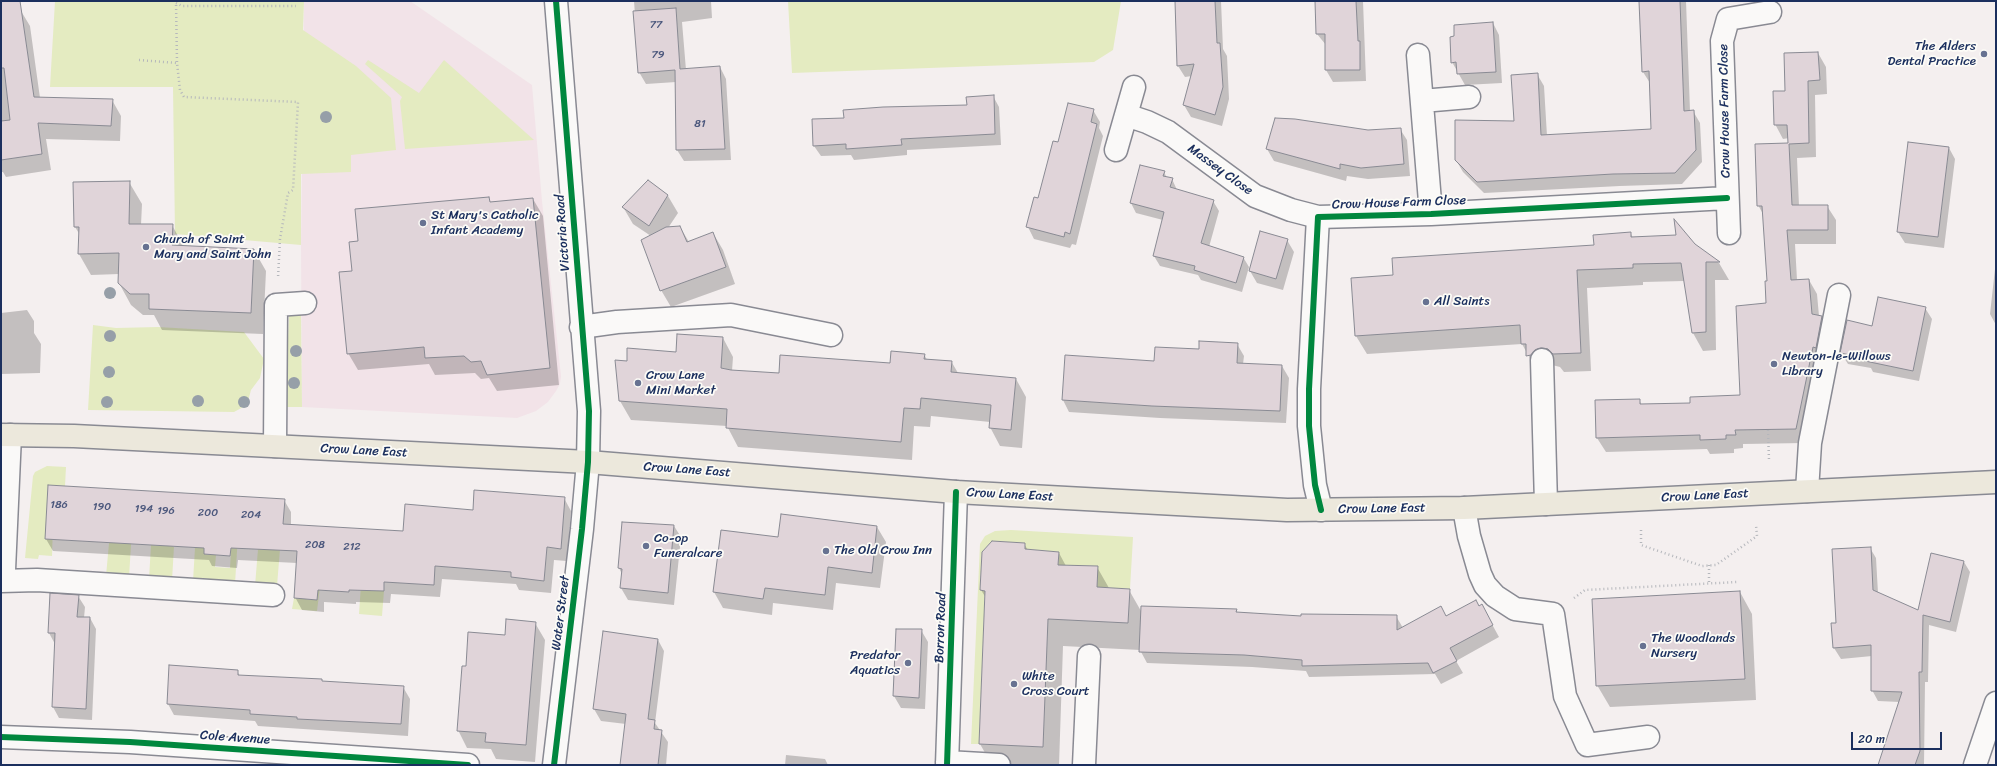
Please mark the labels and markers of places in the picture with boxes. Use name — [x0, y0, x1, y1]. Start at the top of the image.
place label: The Alders Dental Practice — [1887, 39, 1976, 70]
marker: The Alders Dental Practice — [1979, 49, 1989, 59]
place label: St Mary's Catholic Infant Academy — [431, 208, 539, 239]
marker: St Mary's Catholic Infant Academy — [418, 218, 428, 228]
place label: Church of Saint Mary and Saint John — [154, 232, 271, 263]
marker: Church of Saint Mary and Saint John — [141, 242, 151, 252]
place label: All Saints — [1434, 294, 1490, 310]
marker: All Saints — [1421, 297, 1431, 307]
place label: Newton-le-Willows Library — [1782, 349, 1891, 380]
marker: Newton-le-Willows Library — [1769, 359, 1779, 369]
place label: Crow Lane Mini Market — [646, 368, 715, 399]
marker: Crow Lane Mini Market — [633, 378, 643, 388]
place label: Co-op Funeralcare — [654, 531, 722, 562]
marker: Co-op Funeralcare — [641, 541, 651, 551]
place label: The Old Crow Inn — [834, 543, 932, 559]
marker: The Old Crow Inn — [821, 546, 831, 556]
place label: The Woodlands Nursery — [1651, 631, 1735, 662]
marker: The Woodlands Nursery — [1638, 641, 1648, 651]
place label: Predator Aquatics — [850, 648, 900, 679]
marker: Predator Aquatics — [903, 658, 913, 668]
place label: White Cross Court — [1022, 669, 1089, 700]
marker: White Cross Court — [1009, 679, 1019, 689]

